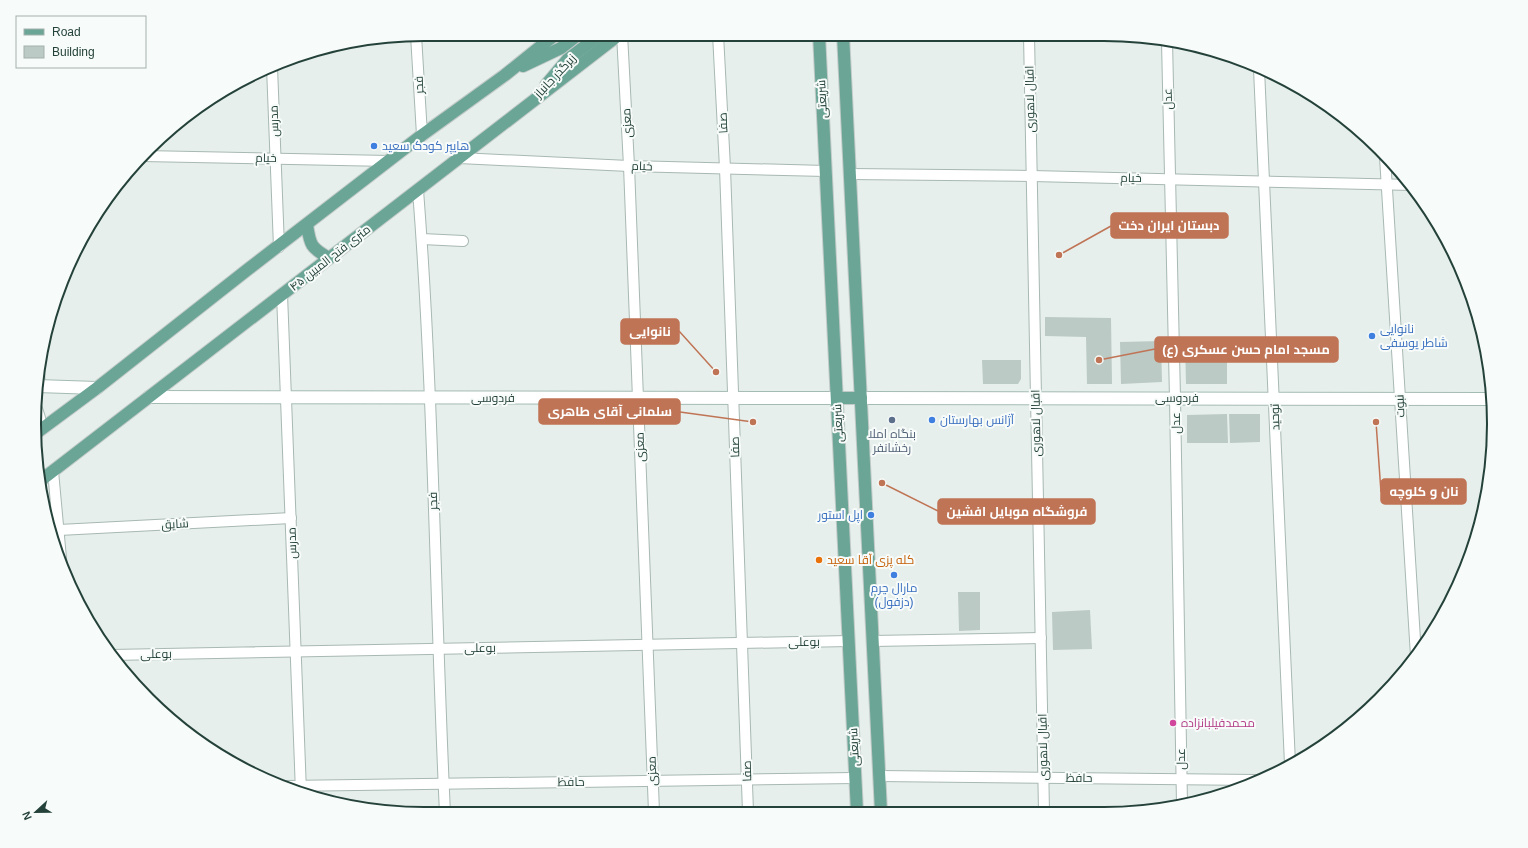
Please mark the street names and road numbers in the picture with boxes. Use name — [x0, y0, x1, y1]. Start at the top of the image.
street label: زیرگذر جانباز — [531, 51, 579, 101]
street label: اقبال لاهوری — [1022, 65, 1038, 133]
street label: فجر — [412, 76, 427, 95]
street label: شریعتی — [814, 80, 830, 118]
street label: عدل — [1161, 88, 1175, 110]
street label: مدرس — [266, 105, 282, 137]
street label: معزی — [619, 108, 635, 138]
street label: صفا — [715, 112, 731, 134]
street label: خیام — [255, 151, 277, 166]
street label: خیام — [631, 159, 653, 174]
street label: خیام — [1120, 171, 1142, 186]
street label: ۴۵ متری فتح المبین — [287, 222, 374, 295]
street label: اقبال لاهوری — [1028, 389, 1044, 457]
street label: فردوسی — [471, 391, 515, 405]
street label: فردوسی — [1155, 391, 1199, 405]
street label: نبوت — [1392, 394, 1408, 418]
street label: توحید — [1268, 403, 1282, 431]
street label: شریعتی — [830, 404, 846, 442]
street label: عدل — [1169, 412, 1183, 434]
street label: معزی — [632, 432, 648, 462]
street label: صفا — [728, 436, 742, 458]
street label: فجر — [426, 492, 440, 511]
street label: شایق — [161, 516, 189, 532]
street label: مدرس — [284, 527, 300, 559]
street label: بوعلی — [788, 635, 820, 649]
street label: بوعلی — [464, 641, 496, 655]
street label: بوعلی — [140, 647, 172, 661]
street label: اقبال لاهوری — [1035, 713, 1051, 781]
street label: شریعتی — [846, 728, 862, 766]
street label: عدل — [1174, 748, 1188, 770]
street label: معزی — [644, 756, 660, 786]
street label: صفا — [740, 760, 754, 782]
street label: حافظ — [1065, 771, 1093, 785]
street label: حافظ — [557, 775, 585, 789]

